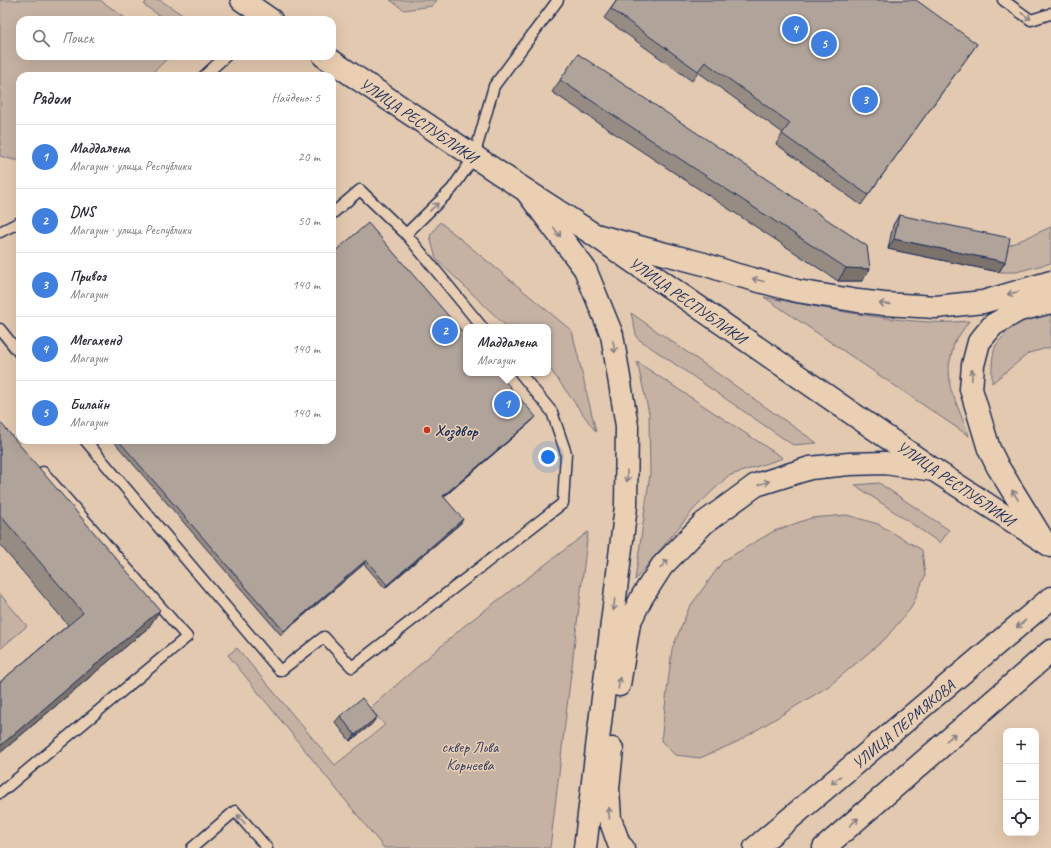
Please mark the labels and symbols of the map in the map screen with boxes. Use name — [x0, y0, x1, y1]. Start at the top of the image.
one-way arrow — [1020, 12, 1032, 20]
pin: 4 — [782, 14, 808, 44]
pin: 5 — [811, 29, 837, 59]
street label: УЛИЦА РЕСПУБЛИКИ — [356, 74, 484, 169]
pin: 3 — [852, 85, 878, 115]
one-way arrow — [429, 202, 439, 211]
one-way arrow — [553, 226, 561, 237]
street label: УЛИЦА РЕСПУБЛИКИ — [625, 253, 752, 350]
one-way arrow — [751, 276, 764, 283]
one-way arrow — [1007, 289, 1020, 297]
one-way arrow — [879, 301, 892, 308]
pin: 2 — [432, 316, 458, 346]
one-way arrow — [610, 340, 618, 353]
one-way arrow — [968, 369, 976, 382]
pin: 1 — [494, 389, 520, 419]
place label: Хоздвор — [435, 421, 479, 441]
marker: Хоздвор — [422, 425, 432, 435]
street label: УЛИЦА РЕСПУБЛИКИ — [893, 437, 1021, 532]
your location — [538, 447, 558, 467]
one-way arrow — [623, 469, 631, 482]
one-way arrow — [758, 478, 770, 486]
one-way arrow — [1011, 489, 1019, 501]
one-way arrow — [660, 559, 669, 569]
one-way arrow — [611, 598, 618, 611]
one-way arrow — [1016, 619, 1027, 628]
street label: УЛИЦА ПЕРМЯКОВА — [848, 675, 960, 774]
one-way arrow — [615, 677, 623, 690]
one-way arrow — [946, 732, 957, 741]
park label: сквер Льва Корнеева — [442, 737, 500, 775]
one-way arrow — [831, 775, 842, 784]
one-way arrow — [606, 807, 613, 820]
one-way arrow — [237, 814, 246, 824]
one-way arrow — [848, 818, 859, 827]

